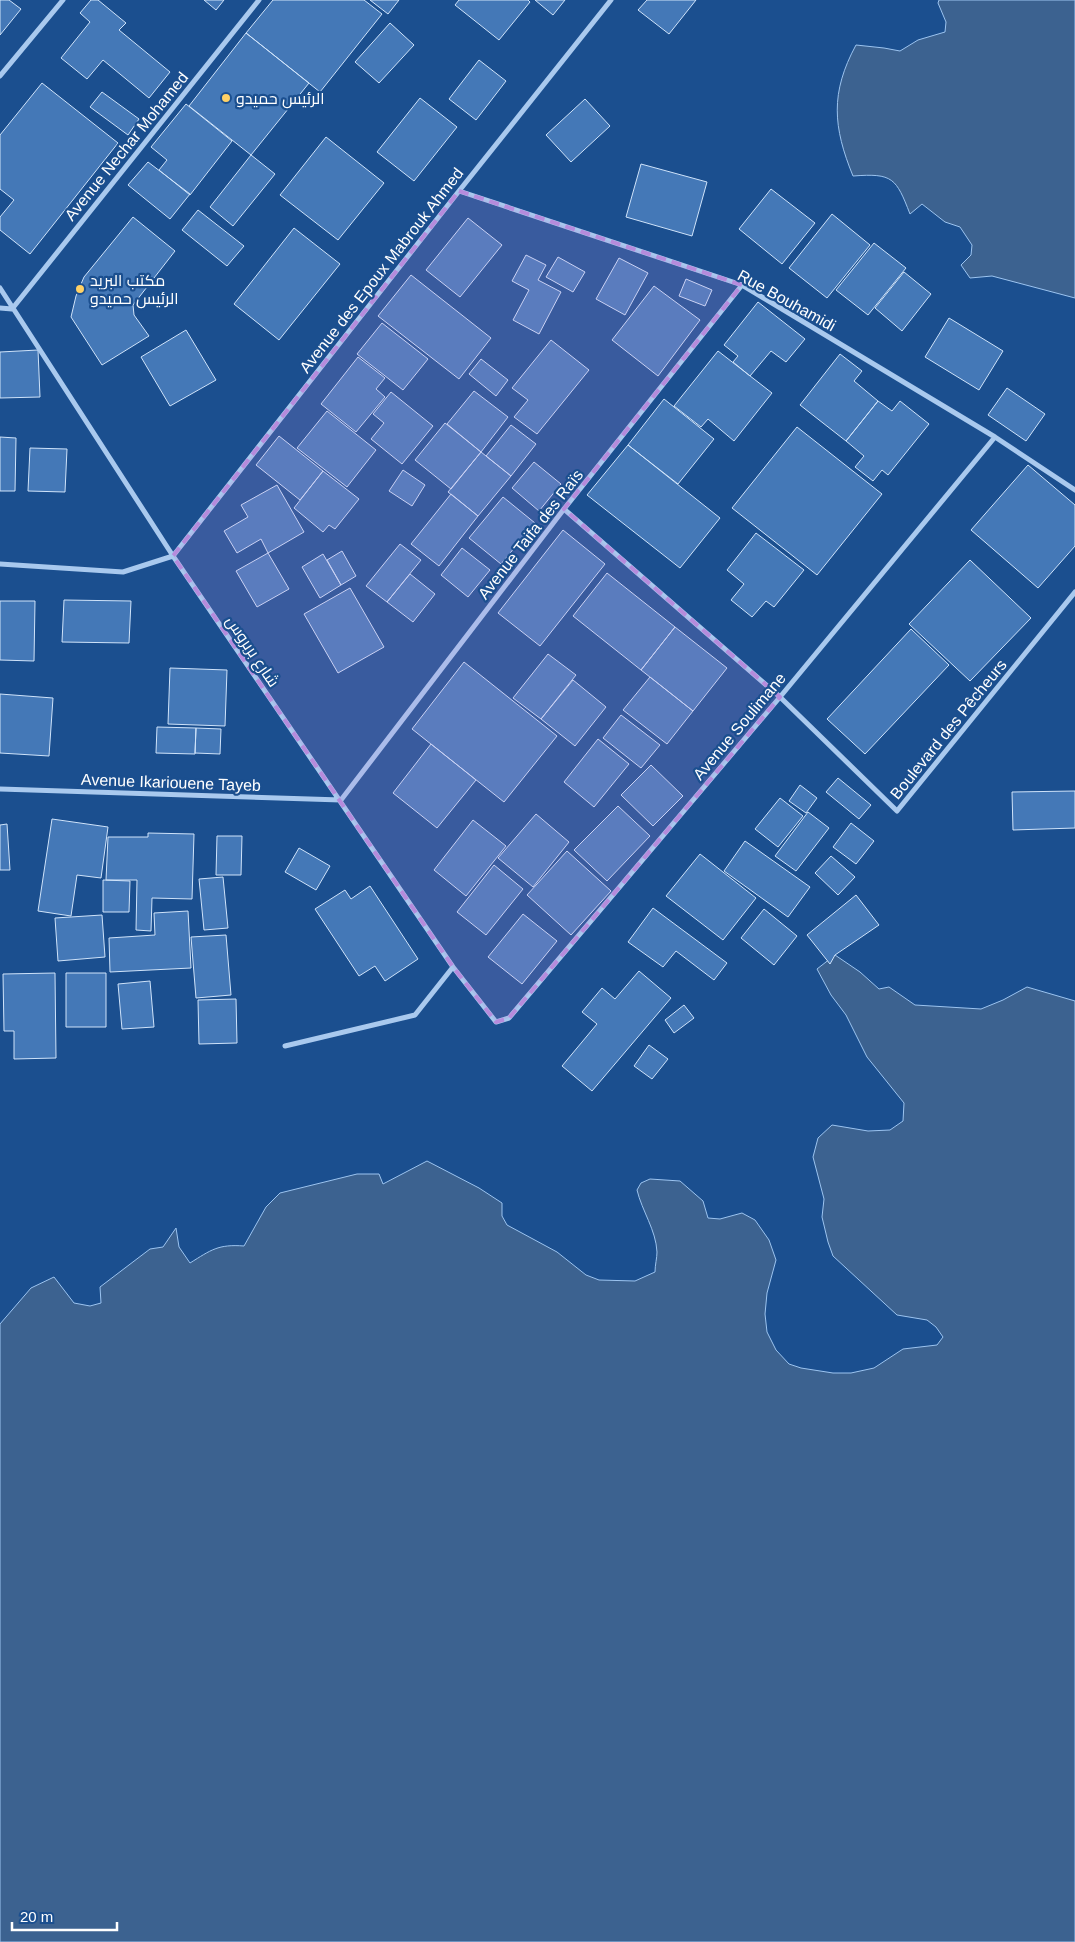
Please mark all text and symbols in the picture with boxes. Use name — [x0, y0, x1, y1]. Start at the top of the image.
street label: Avenue Nechar Mohamed — [61, 69, 191, 224]
place label: الرئيس حميدو — [236, 90, 325, 109]
marker: الرئيس حميدو — [220, 92, 232, 104]
street label: Avenue des Epoux Mabrouk Ahmed — [296, 165, 467, 376]
street label: Rue Bouhamidi — [735, 266, 839, 334]
place label: مكتب البريد الرئيس حميدو — [90, 272, 179, 309]
marker: مكتب البريد الرئيس حميدو — [74, 283, 86, 295]
street label: Avenue Taifa des Raïs — [475, 466, 586, 602]
street label: شارع بربروس — [220, 613, 282, 692]
street label: Boulevard des Pêcheurs — [887, 656, 1010, 802]
street label: Avenue Soulimane — [690, 669, 789, 783]
street label: Avenue Ikariouene Tayeb — [81, 771, 261, 794]
scale bar — [12, 1900, 118, 1932]
text: 20 m — [20, 1908, 53, 1925]

